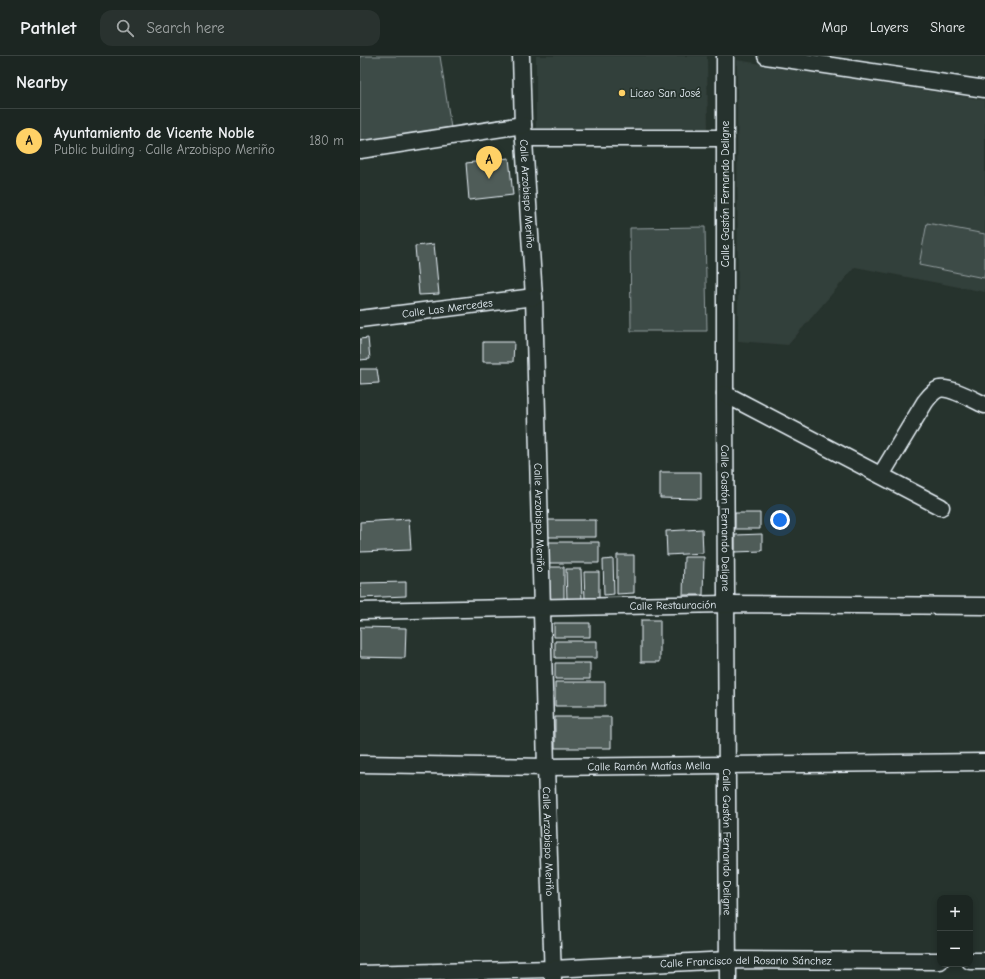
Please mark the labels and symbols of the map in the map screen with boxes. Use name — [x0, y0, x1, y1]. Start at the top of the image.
place label: Liceo San José — [630, 87, 701, 100]
marker: Liceo San José — [617, 88, 627, 98]
street label: Calle Gastón Fernando Deligne — [719, 120, 732, 267]
street label: Calle Arzobispo Meriño — [517, 139, 537, 249]
pin: A — [476, 146, 502, 179]
street label: Calle Las Mercedes — [401, 296, 494, 321]
street label: Calle Gastón Fernando Deligne — [718, 445, 732, 592]
street label: Calle Arzobispo Meriño — [531, 463, 547, 573]
your location — [770, 510, 790, 530]
street label: Calle Restauración — [629, 598, 716, 613]
street label: Calle Ramón Matías Mella — [587, 759, 711, 774]
street label: Calle Gastón Fernando Deligne — [720, 769, 734, 916]
street label: Calle Arzobispo Meriño — [540, 787, 556, 897]
street label: Calle Francisco del Rosario Sánchez — [660, 954, 832, 971]

